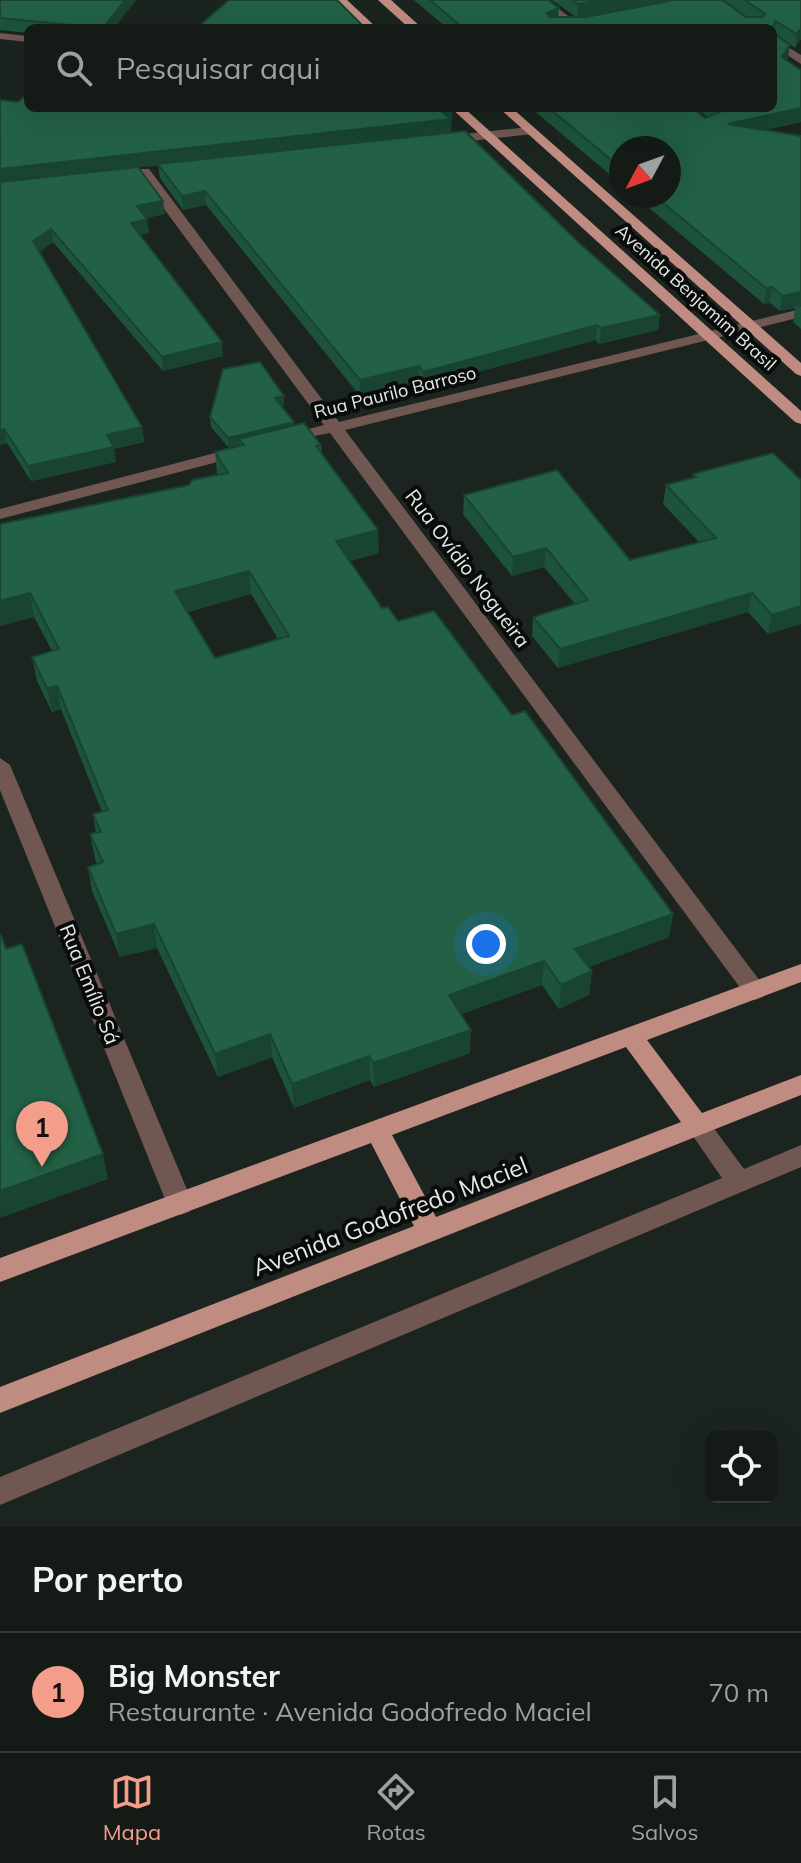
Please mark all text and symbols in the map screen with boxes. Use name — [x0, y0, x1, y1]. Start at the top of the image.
search box — [24, 24, 777, 112]
icon: search — [52, 46, 96, 90]
text: Pesquisar aqui — [116, 49, 321, 87]
north arrow — [609, 136, 681, 208]
street label: Avenida Benjamim Brasil — [611, 219, 781, 375]
street label: Rua Paurilo Barroso — [312, 361, 478, 423]
street label: Rua Ovídio Nogueira — [400, 484, 536, 652]
street label: Rua Emílio Sá — [55, 920, 125, 1048]
your location — [466, 924, 506, 964]
pin: 1 — [16, 1101, 68, 1167]
street label: Avenida Godofredo Maciel — [248, 1150, 532, 1282]
map controls — [705, 1431, 777, 1503]
button: locate — [705, 1431, 777, 1503]
text: Por perto — [32, 1558, 183, 1601]
text: Big Monster — [108, 1657, 280, 1695]
text: 1 — [50, 1676, 66, 1709]
text: 70 m — [708, 1676, 769, 1709]
text: Restaurante · Avenida Godofredo Maciel — [108, 1695, 592, 1728]
tab: Mapa — [103, 1770, 161, 1846]
tab: Rotas — [367, 1770, 426, 1846]
tab: Salvos — [631, 1770, 698, 1846]

